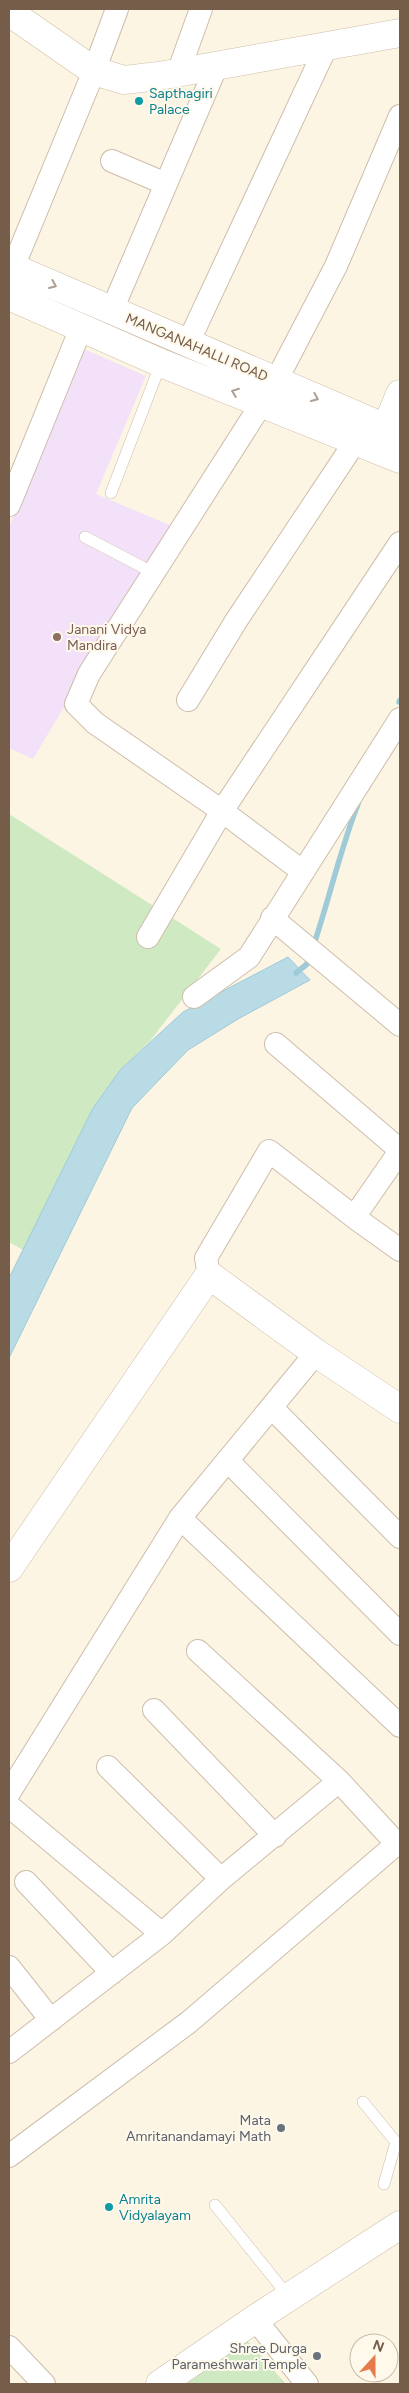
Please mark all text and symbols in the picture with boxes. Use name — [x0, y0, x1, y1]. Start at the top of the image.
place label: Sapthagiri Palace — [149, 85, 213, 118]
marker: Sapthagiri Palace — [133, 95, 145, 107]
one-way arrow — [49, 280, 57, 290]
street label: MANGANAHALLI ROAD — [123, 310, 271, 385]
one-way arrow — [231, 388, 239, 398]
one-way arrow — [310, 391, 319, 402]
place label: Janani Vidya Mandira — [67, 621, 146, 654]
marker: Janani Vidya Mandira — [51, 631, 63, 643]
place label: Mata Amritanandamayi Math — [126, 2112, 271, 2145]
marker: Mata Amritanandamayi Math — [275, 2122, 287, 2134]
place label: Amrita Vidyalayam — [119, 2191, 191, 2224]
marker: Amrita Vidyalayam — [103, 2201, 115, 2213]
north arrow — [349, 2333, 399, 2383]
text: N — [370, 2336, 387, 2356]
place label: Shree Durga Parameshwari Temple — [171, 2340, 307, 2373]
marker: Shree Durga Parameshwari Temple — [311, 2350, 323, 2362]

